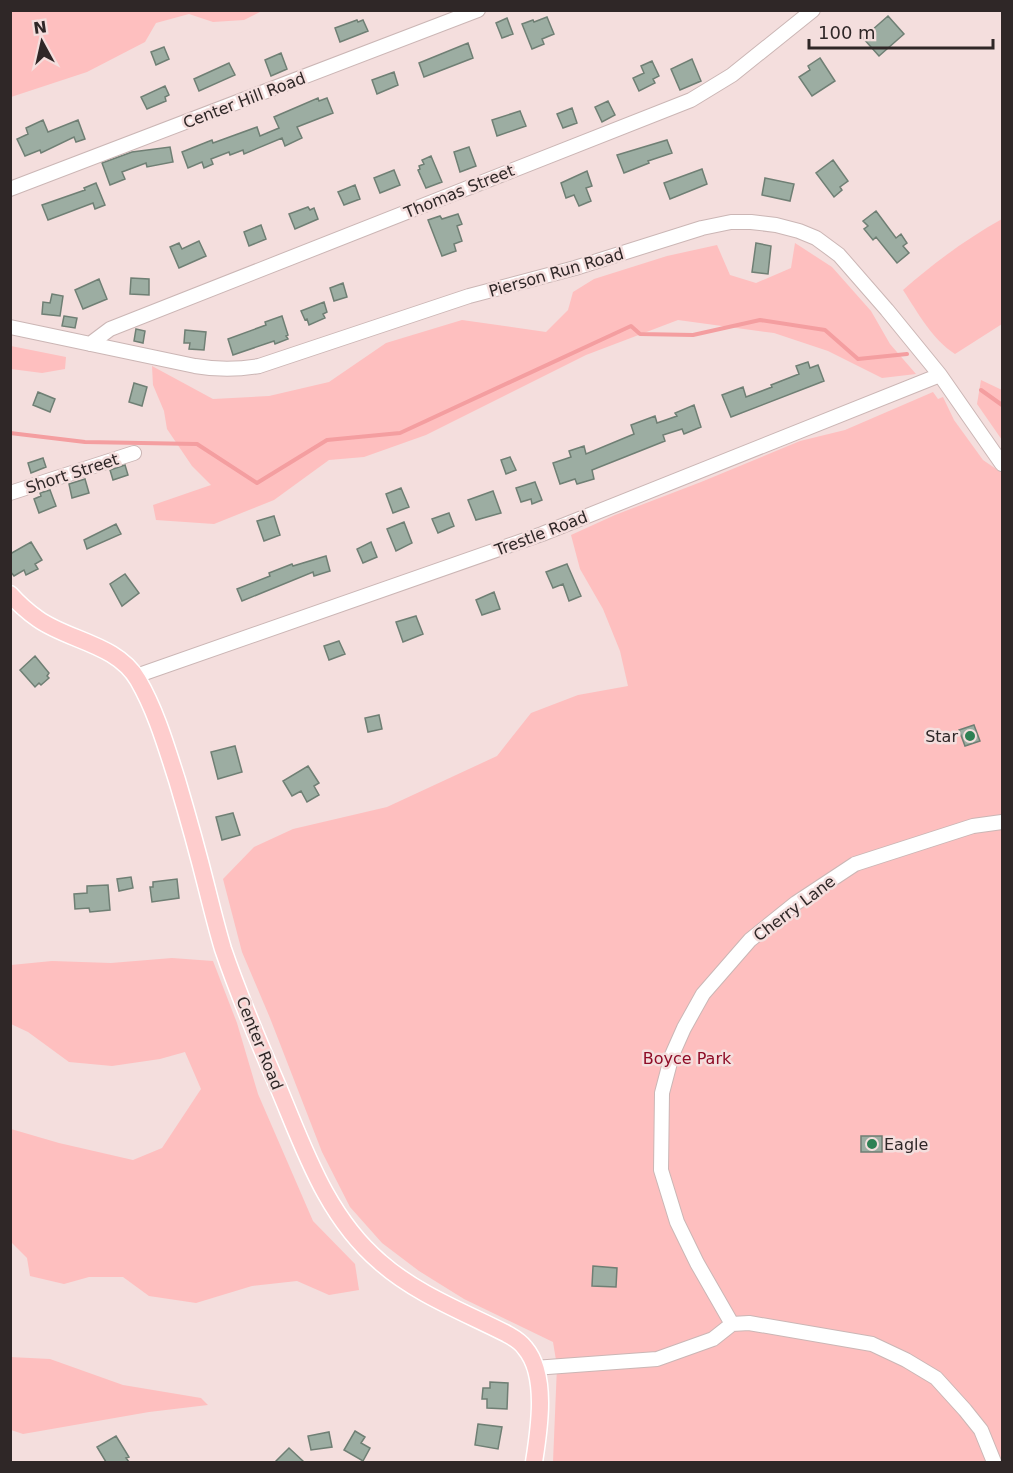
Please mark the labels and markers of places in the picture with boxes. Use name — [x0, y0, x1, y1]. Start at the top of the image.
place label: Star — [925, 727, 958, 746]
marker: Star — [963, 729, 977, 743]
place label: Eagle — [884, 1135, 928, 1154]
marker: Eagle — [865, 1137, 879, 1151]

